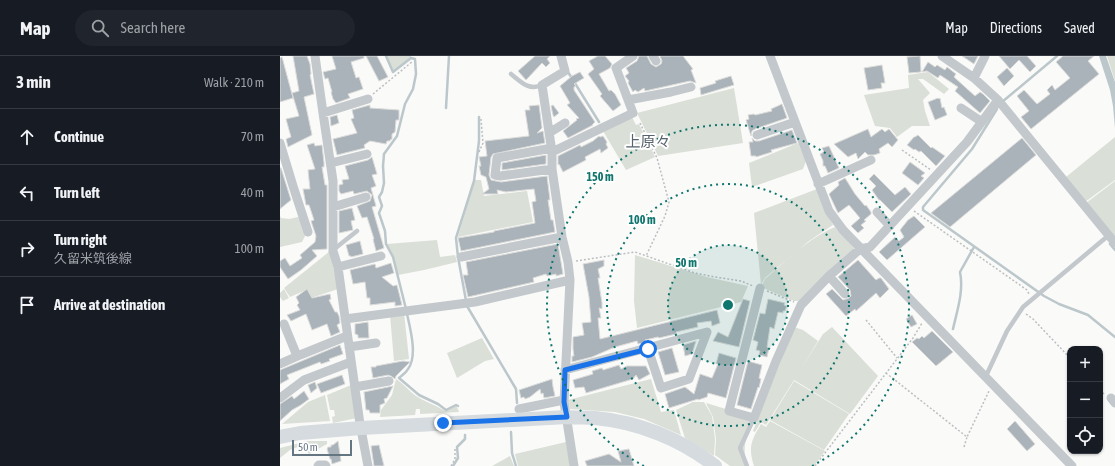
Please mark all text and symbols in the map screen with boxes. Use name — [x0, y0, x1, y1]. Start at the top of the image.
search box — [75, 10, 355, 46]
text: Map — [20, 17, 51, 39]
icon: search — [89, 17, 111, 39]
text: Search here — [121, 19, 185, 36]
text: Map — [945, 20, 968, 36]
text: Directions — [990, 20, 1042, 36]
text: Saved — [1064, 20, 1095, 36]
text: 3 min — [16, 72, 51, 92]
text: Walk · 210 m — [204, 75, 264, 90]
icon: ahead — [16, 126, 38, 148]
text: Continue — [54, 128, 104, 145]
text: 70 m — [241, 129, 264, 144]
district label: 上原々 — [625, 133, 671, 150]
text: 150 m — [586, 170, 614, 184]
icon: left — [16, 182, 38, 204]
text: Turn left — [54, 184, 100, 201]
text: 40 m — [241, 185, 264, 200]
text: 100 m — [628, 213, 656, 227]
text: Turn right — [54, 231, 107, 248]
icon: right — [16, 238, 38, 260]
text: 100 m — [235, 241, 264, 256]
text: 久留米筑後線 — [54, 251, 132, 266]
text: 50 m — [675, 256, 697, 270]
icon: arrive — [16, 294, 38, 316]
text: Arrive at destination — [54, 296, 165, 313]
centre of rings — [721, 298, 735, 312]
route start — [639, 340, 657, 358]
map controls — [1067, 346, 1103, 454]
button: + — [1067, 346, 1103, 382]
button: − — [1067, 382, 1103, 418]
route end — [434, 414, 452, 432]
button: locate — [1067, 418, 1103, 454]
scale bar — [292, 438, 352, 457]
text: 50 m — [298, 441, 318, 453]

